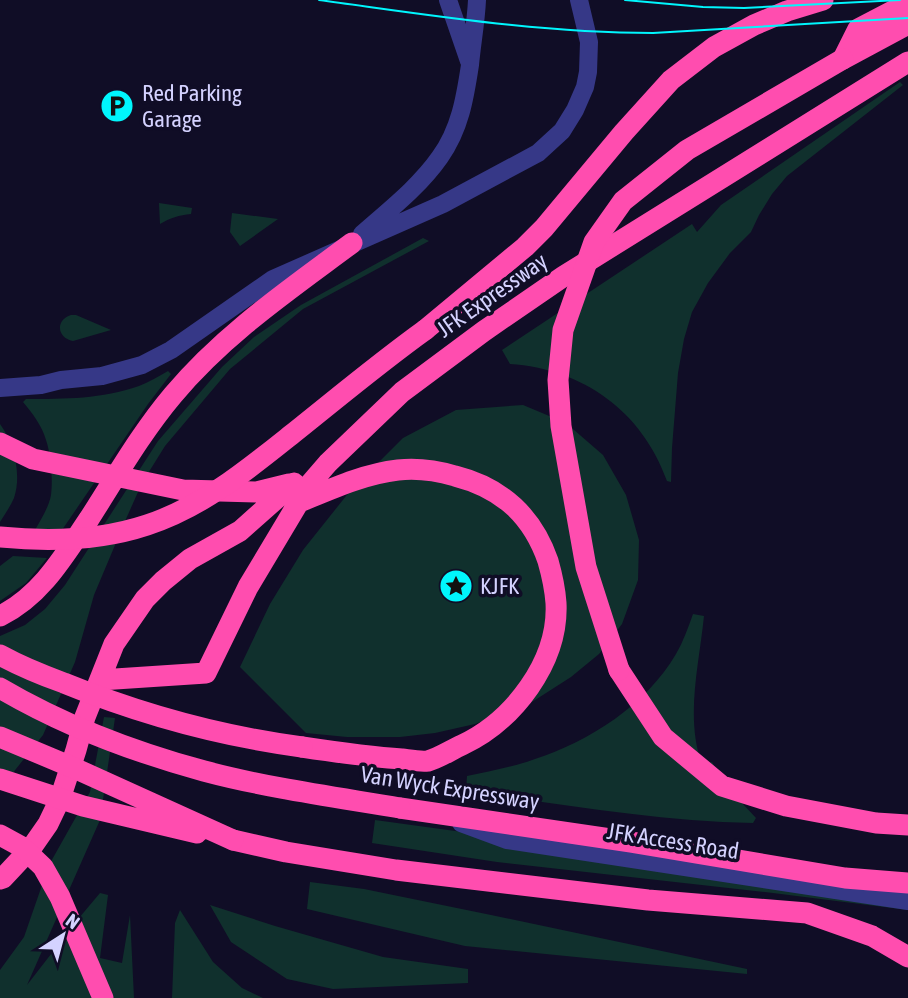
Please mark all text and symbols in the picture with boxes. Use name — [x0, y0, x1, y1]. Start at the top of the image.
place label: Red Parking Garage — [142, 80, 242, 132]
parking icon: Red Parking Garage — [98, 87, 136, 125]
street label: JFK Expressway — [432, 248, 552, 342]
place icon: KJFK — [437, 567, 475, 605]
place label: KJFK — [480, 573, 520, 599]
street label: Van Wyck Expressway — [359, 761, 541, 815]
street label: JFK Access Road — [605, 818, 741, 864]
north arrow — [28, 900, 98, 970]
text: N — [62, 909, 84, 933]

